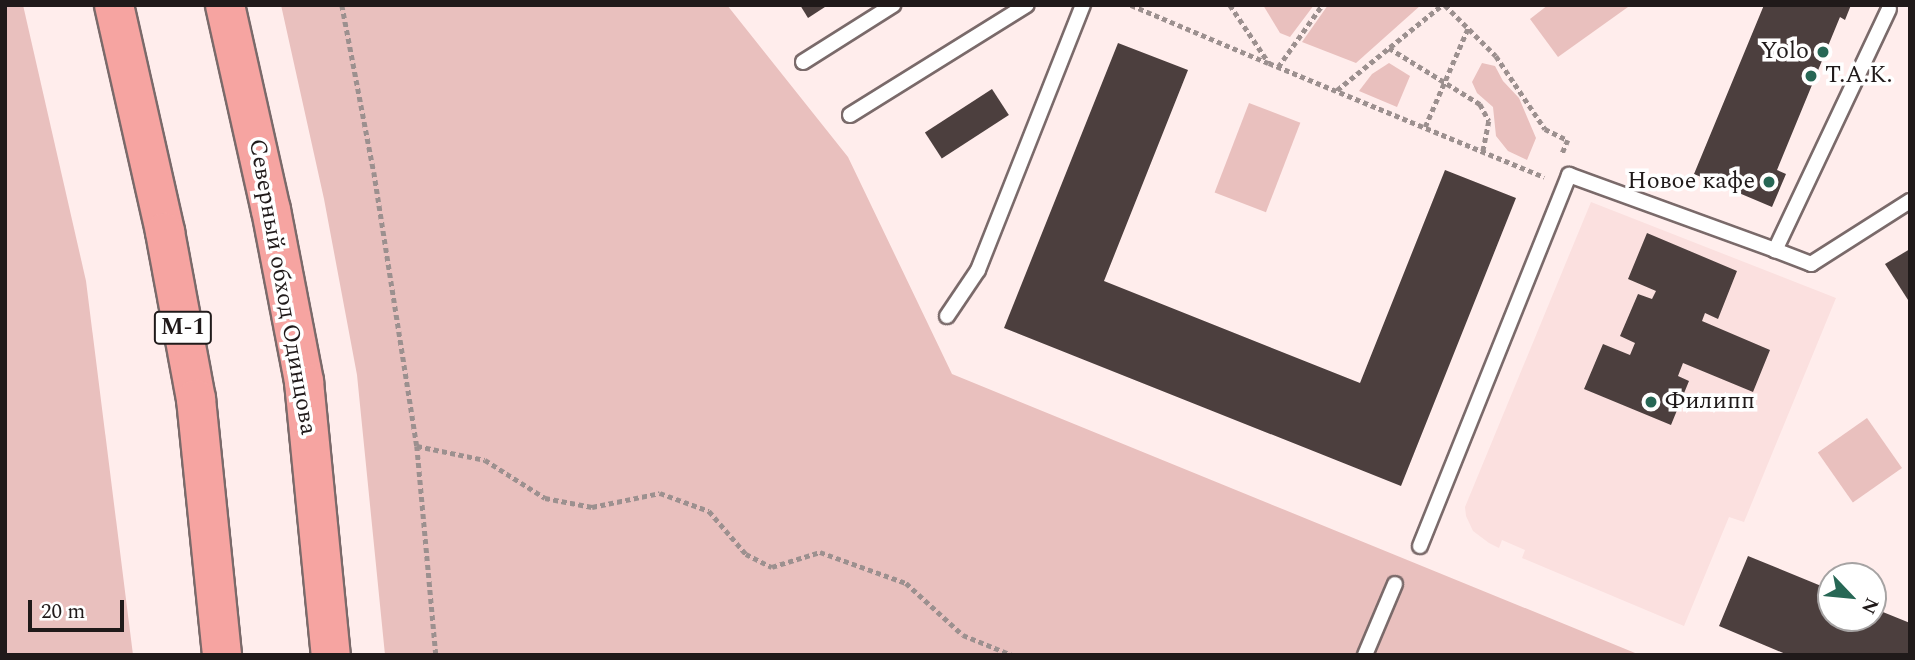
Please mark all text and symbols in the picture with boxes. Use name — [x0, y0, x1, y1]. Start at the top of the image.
place label: Yolo — [1760, 38, 1809, 66]
marker: Yolo — [1815, 44, 1831, 60]
place label: Т.А.К. — [1825, 62, 1893, 90]
marker: Т.А.К. — [1803, 68, 1819, 84]
street label: Северный обход Одинцова — [242, 137, 322, 437]
place label: Новое кафе — [1627, 168, 1755, 196]
marker: Новое кафе — [1761, 174, 1777, 190]
road number: М-1 — [153, 308, 213, 348]
place label: Филипп — [1665, 388, 1755, 416]
marker: Филипп — [1643, 394, 1659, 410]
north arrow — [1817, 562, 1887, 632]
scale bar — [32, 586, 128, 630]
text: N — [1853, 592, 1886, 619]
text: 20 m — [41, 596, 85, 628]

